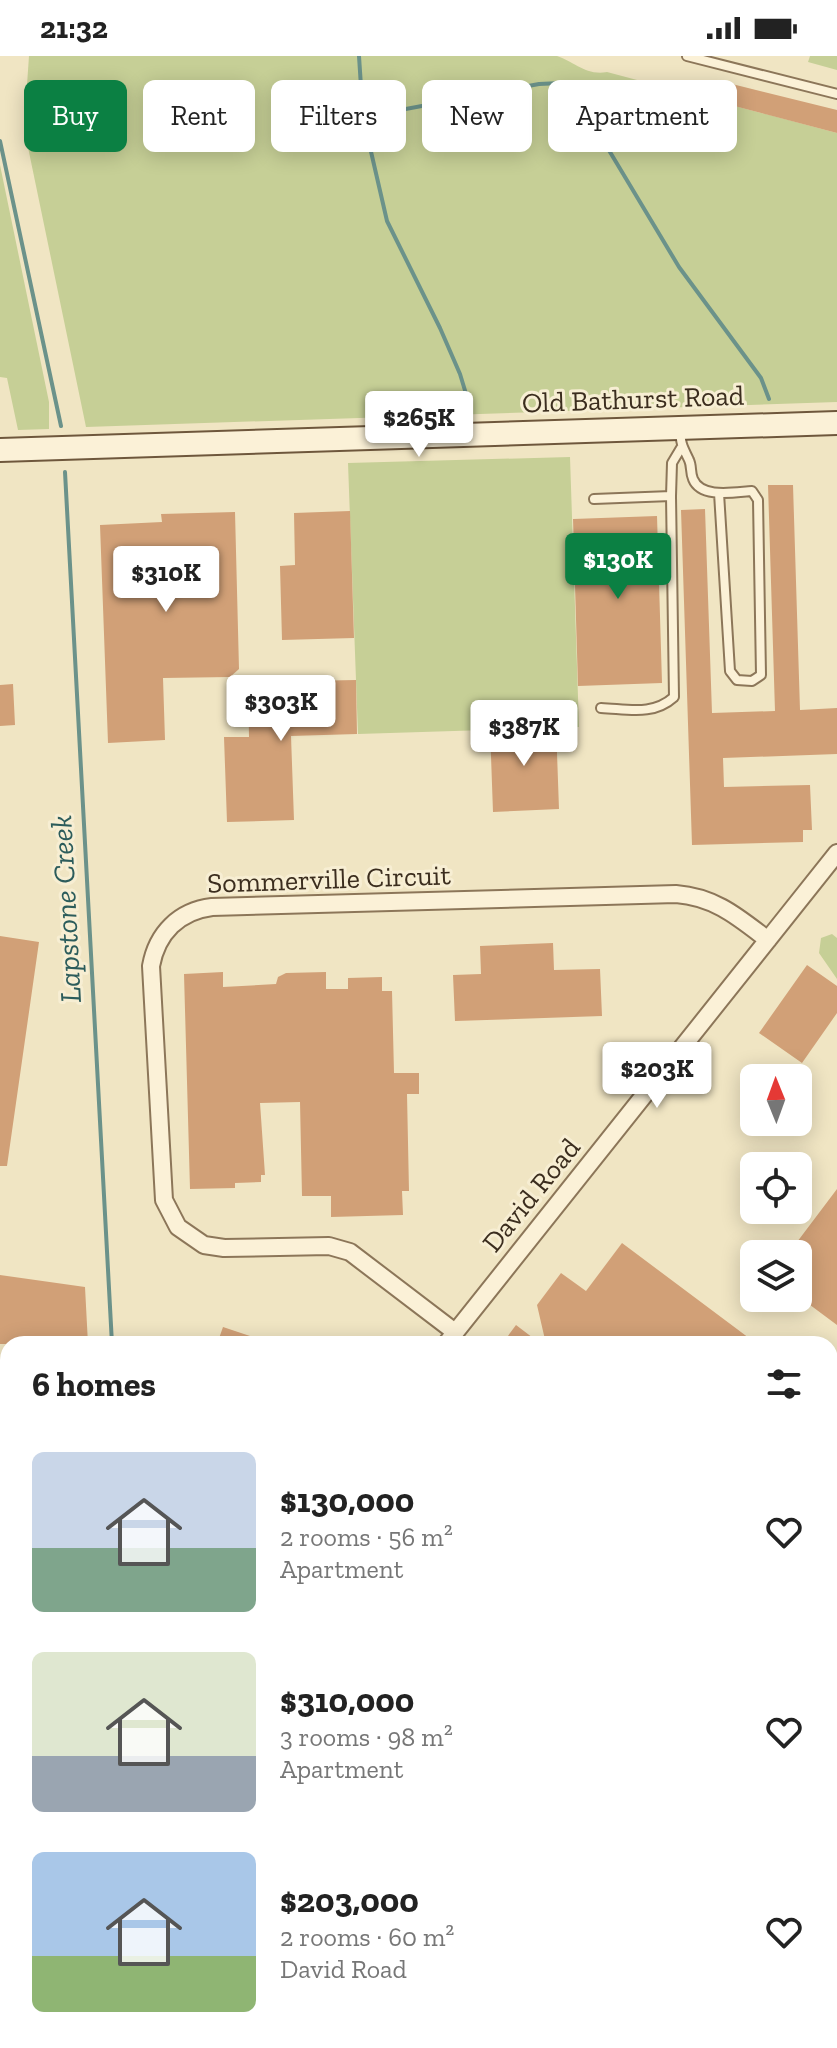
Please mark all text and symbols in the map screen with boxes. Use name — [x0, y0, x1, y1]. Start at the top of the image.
text: 21:32 — [40, 10, 108, 46]
chip: Buy — [24, 80, 127, 152]
chip: Rent — [143, 80, 255, 152]
chip: Filters — [271, 80, 406, 152]
chip: New — [422, 80, 532, 152]
chip: Apartment — [548, 80, 737, 152]
street label: Old Bathurst Road — [521, 379, 745, 419]
pin: $265K — [363, 391, 475, 459]
text: $265K — [383, 401, 455, 433]
pin: $130K — [562, 533, 674, 601]
text: $130K — [583, 543, 653, 575]
pin: $310K — [110, 546, 222, 614]
text: $310K — [131, 556, 201, 588]
pin: $303K — [225, 675, 337, 743]
text: $303K — [245, 685, 317, 717]
pin: $387K — [468, 700, 580, 768]
text: $387K — [488, 710, 560, 742]
water label: Lapstone Creek — [43, 814, 89, 1004]
street label: Sommerville Circuit — [207, 858, 452, 900]
pin: $203K — [601, 1042, 713, 1110]
text: $203K — [620, 1052, 694, 1084]
north arrow — [740, 1064, 812, 1136]
map controls — [740, 1064, 812, 1312]
street label: David Road — [475, 1132, 587, 1258]
button: locate — [740, 1152, 812, 1224]
button: layers — [740, 1240, 812, 1312]
icon: filters — [762, 1362, 806, 1406]
text: 6 homes — [32, 1364, 156, 1405]
text: $130,000 — [280, 1480, 414, 1521]
icon: home — [96, 1484, 192, 1580]
icon: heart — [762, 1510, 806, 1554]
text: 2 rooms · 56 m² — [280, 1521, 453, 1553]
text: Apartment — [280, 1553, 403, 1585]
text: $310,000 — [280, 1680, 414, 1721]
icon: home — [96, 1684, 192, 1780]
icon: heart — [762, 1710, 806, 1754]
text: 3 rooms · 98 m² — [280, 1721, 453, 1753]
text: Apartment — [280, 1753, 403, 1785]
text: $203,000 — [280, 1880, 419, 1921]
icon: home — [96, 1884, 192, 1980]
icon: heart — [762, 1910, 806, 1954]
text: 2 rooms · 60 m² — [280, 1921, 454, 1953]
text: David Road — [280, 1953, 407, 1985]

